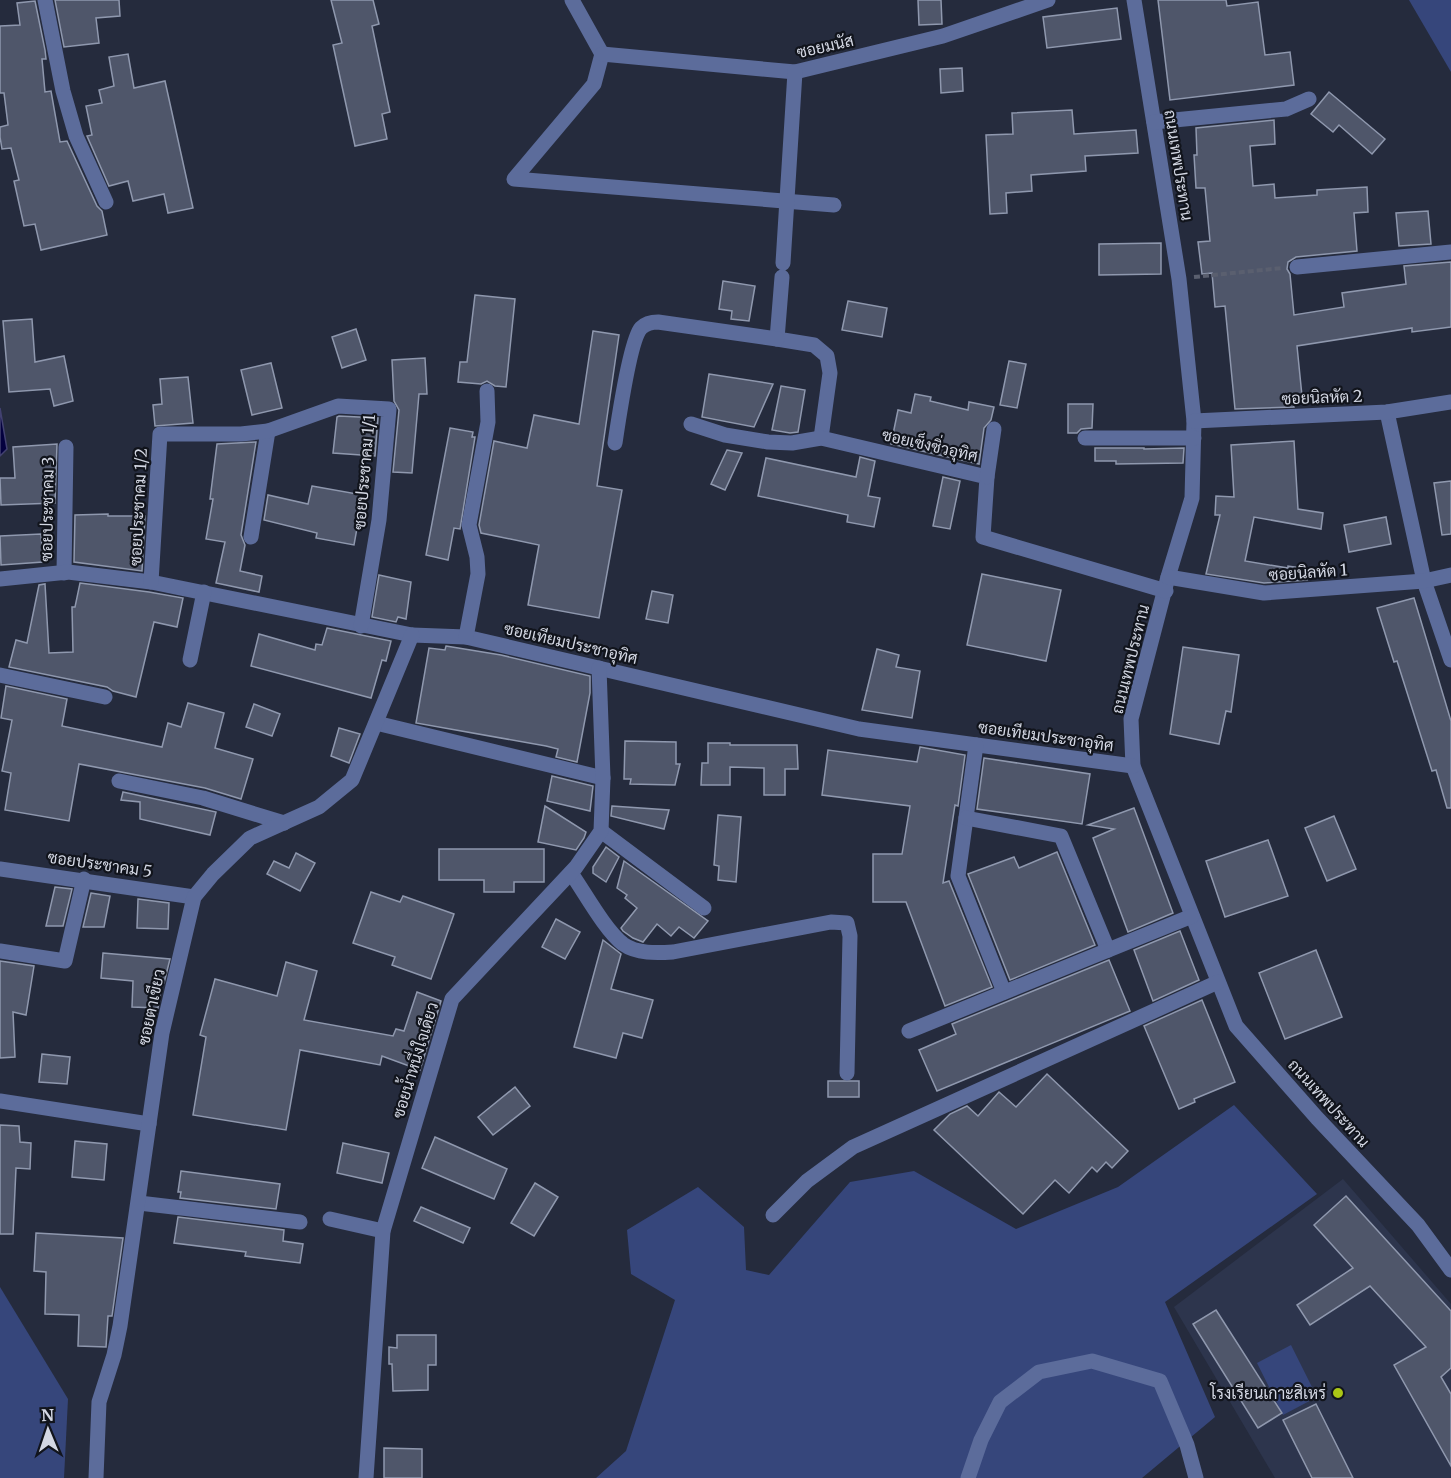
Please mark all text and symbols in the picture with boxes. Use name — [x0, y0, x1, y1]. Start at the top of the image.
street label: ซอยมนัส — [795, 30, 855, 62]
street label: ถนนเทพประทาน — [1160, 108, 1198, 222]
street label: ซอยนิลหัต 2 — [1281, 386, 1363, 408]
street label: ซอยประชาคม 1/1 — [349, 413, 379, 531]
street label: ซอยเซ็งซิ่วอุทิศ — [880, 421, 981, 468]
street label: ซอยประชาคม 1/2 — [125, 447, 151, 567]
street label: ซอยประชาคม 3 — [36, 456, 58, 562]
street label: ซอยนิลหัต 1 — [1268, 559, 1348, 585]
street label: ถนนเทพประทาน — [1107, 602, 1153, 716]
street label: ซอยเทียมประชาอุทิศ — [502, 617, 640, 670]
street label: ซอยเทียมประชาอุทิศ — [977, 716, 1115, 757]
street label: ซอยประชาคม 5 — [46, 847, 154, 881]
street label: ซอยตาเขียว — [132, 967, 169, 1047]
street label: ซอยน้ำหนึ่งใจเดียว — [384, 998, 442, 1121]
street label: ถนนเทพประทาน — [1284, 1055, 1374, 1151]
place label: โรงเรียนเกาะสิเหร่ — [1209, 1382, 1326, 1403]
marker: โรงเรียนเกาะสิเหร่ — [1331, 1386, 1345, 1400]
north arrow — [18, 1400, 78, 1460]
text: N — [41, 1405, 55, 1425]

